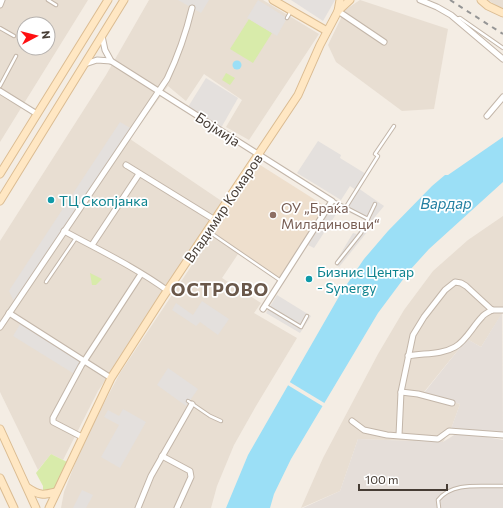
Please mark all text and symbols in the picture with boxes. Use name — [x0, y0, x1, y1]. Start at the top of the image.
north arrow — [16, 16, 56, 56]
text: N — [39, 30, 53, 40]
street label: Бојмија — [193, 108, 243, 150]
street label: Владимир Комаров — [180, 150, 266, 266]
place label: ТЦ Скопјанка — [59, 192, 148, 209]
water label: Вардар — [420, 194, 472, 212]
marker: ТЦ Скопјанка — [46, 195, 56, 205]
place label: ОУ „Браќа Миладиновци“ — [281, 199, 380, 232]
marker: ОУ „Браќа Миладиновци“ — [268, 210, 278, 220]
place label: Бизнис Центар - Synergy — [317, 263, 414, 296]
marker: Бизнис Центар - Synergy — [304, 274, 314, 284]
district label: ОСТРОВО — [171, 278, 269, 300]
scale bar — [359, 466, 447, 492]
text: 100 m — [365, 472, 399, 486]

